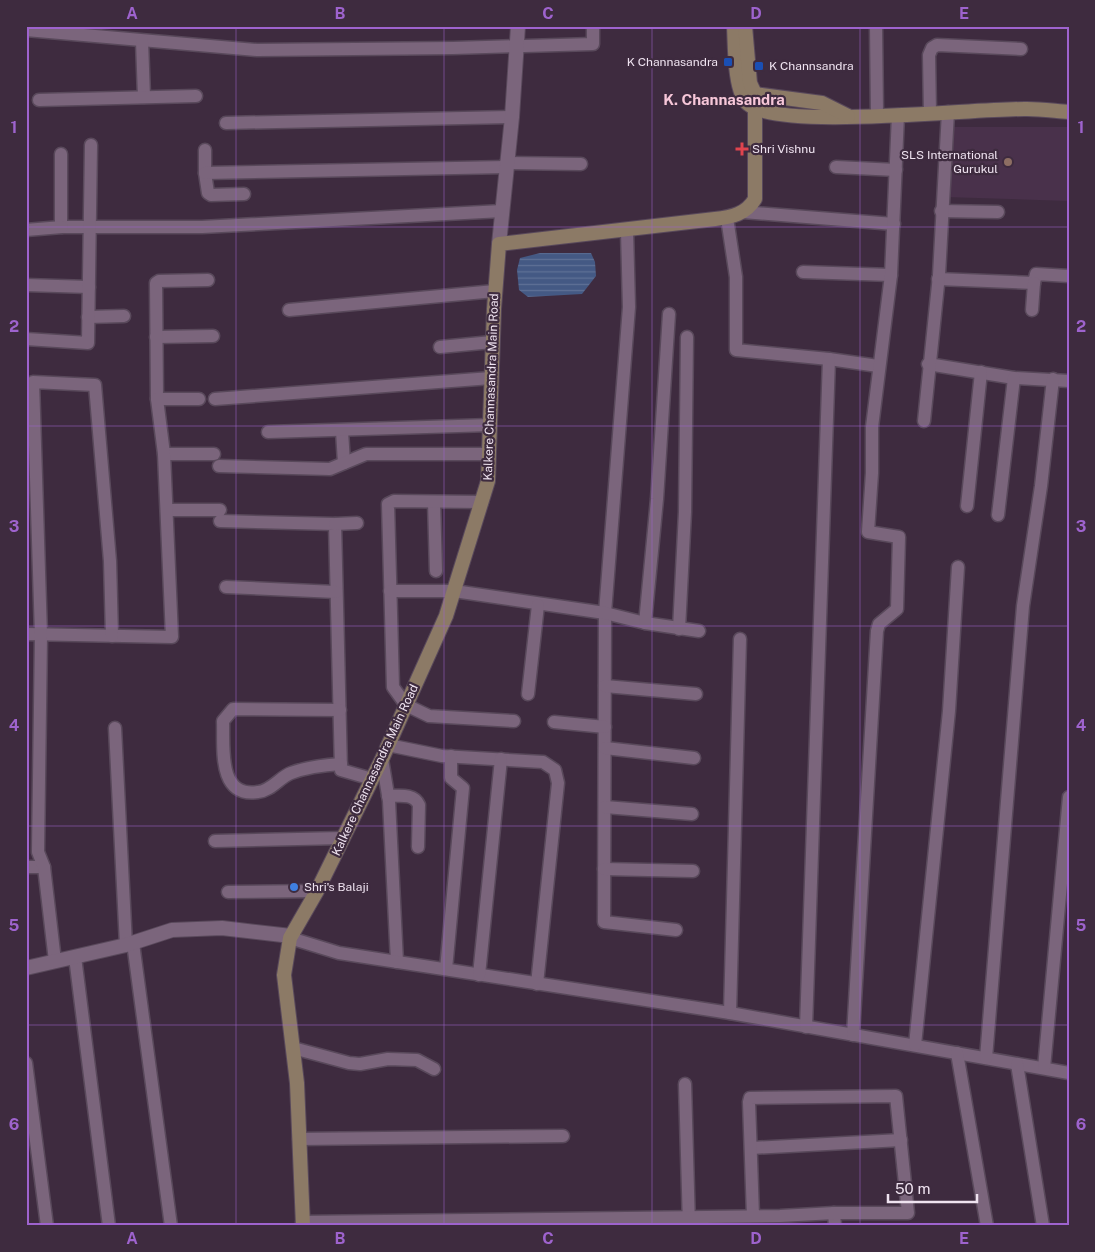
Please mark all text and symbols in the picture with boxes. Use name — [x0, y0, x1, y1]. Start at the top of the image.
text: A — [126, 4, 138, 23]
text: B — [335, 4, 346, 23]
text: C — [542, 4, 554, 23]
text: D — [750, 4, 762, 23]
text: E — [959, 4, 969, 23]
place label: K Channasandra — [627, 55, 718, 69]
marker: K Channasandra — [722, 56, 734, 68]
place label: K Channsandra — [769, 59, 854, 73]
marker: K Channsandra — [753, 60, 765, 72]
district label: K. Channasandra — [663, 91, 785, 108]
text: 1 — [11, 118, 17, 137]
text: 1 — [1078, 118, 1084, 137]
place label: Shri Vishnu — [752, 142, 815, 156]
marker: Shri Vishnu — [736, 143, 748, 155]
place label: SLS International Gurukul — [901, 148, 998, 176]
marker: SLS International Gurukul — [1002, 156, 1014, 168]
street label: Kalkere Channasandra Main Road — [481, 293, 501, 481]
text: 2 — [9, 317, 19, 336]
text: 2 — [1076, 317, 1086, 336]
text: 3 — [9, 517, 19, 536]
text: 3 — [1076, 517, 1086, 536]
street label: Kalkere Channasandra Main Road — [329, 682, 421, 858]
text: 4 — [9, 716, 20, 735]
text: 4 — [1076, 716, 1087, 735]
place label: Shri's Balaji — [304, 880, 369, 894]
marker: Shri's Balaji — [288, 881, 300, 893]
text: 5 — [9, 916, 20, 935]
text: 5 — [1076, 916, 1087, 935]
text: 6 — [9, 1115, 19, 1134]
text: 6 — [1076, 1115, 1086, 1134]
scale bar — [888, 1172, 976, 1204]
text: 50 m — [895, 1180, 930, 1197]
text: A — [126, 1229, 138, 1248]
text: B — [335, 1229, 346, 1248]
text: C — [542, 1229, 554, 1248]
text: D — [750, 1229, 762, 1248]
text: E — [959, 1229, 969, 1248]

